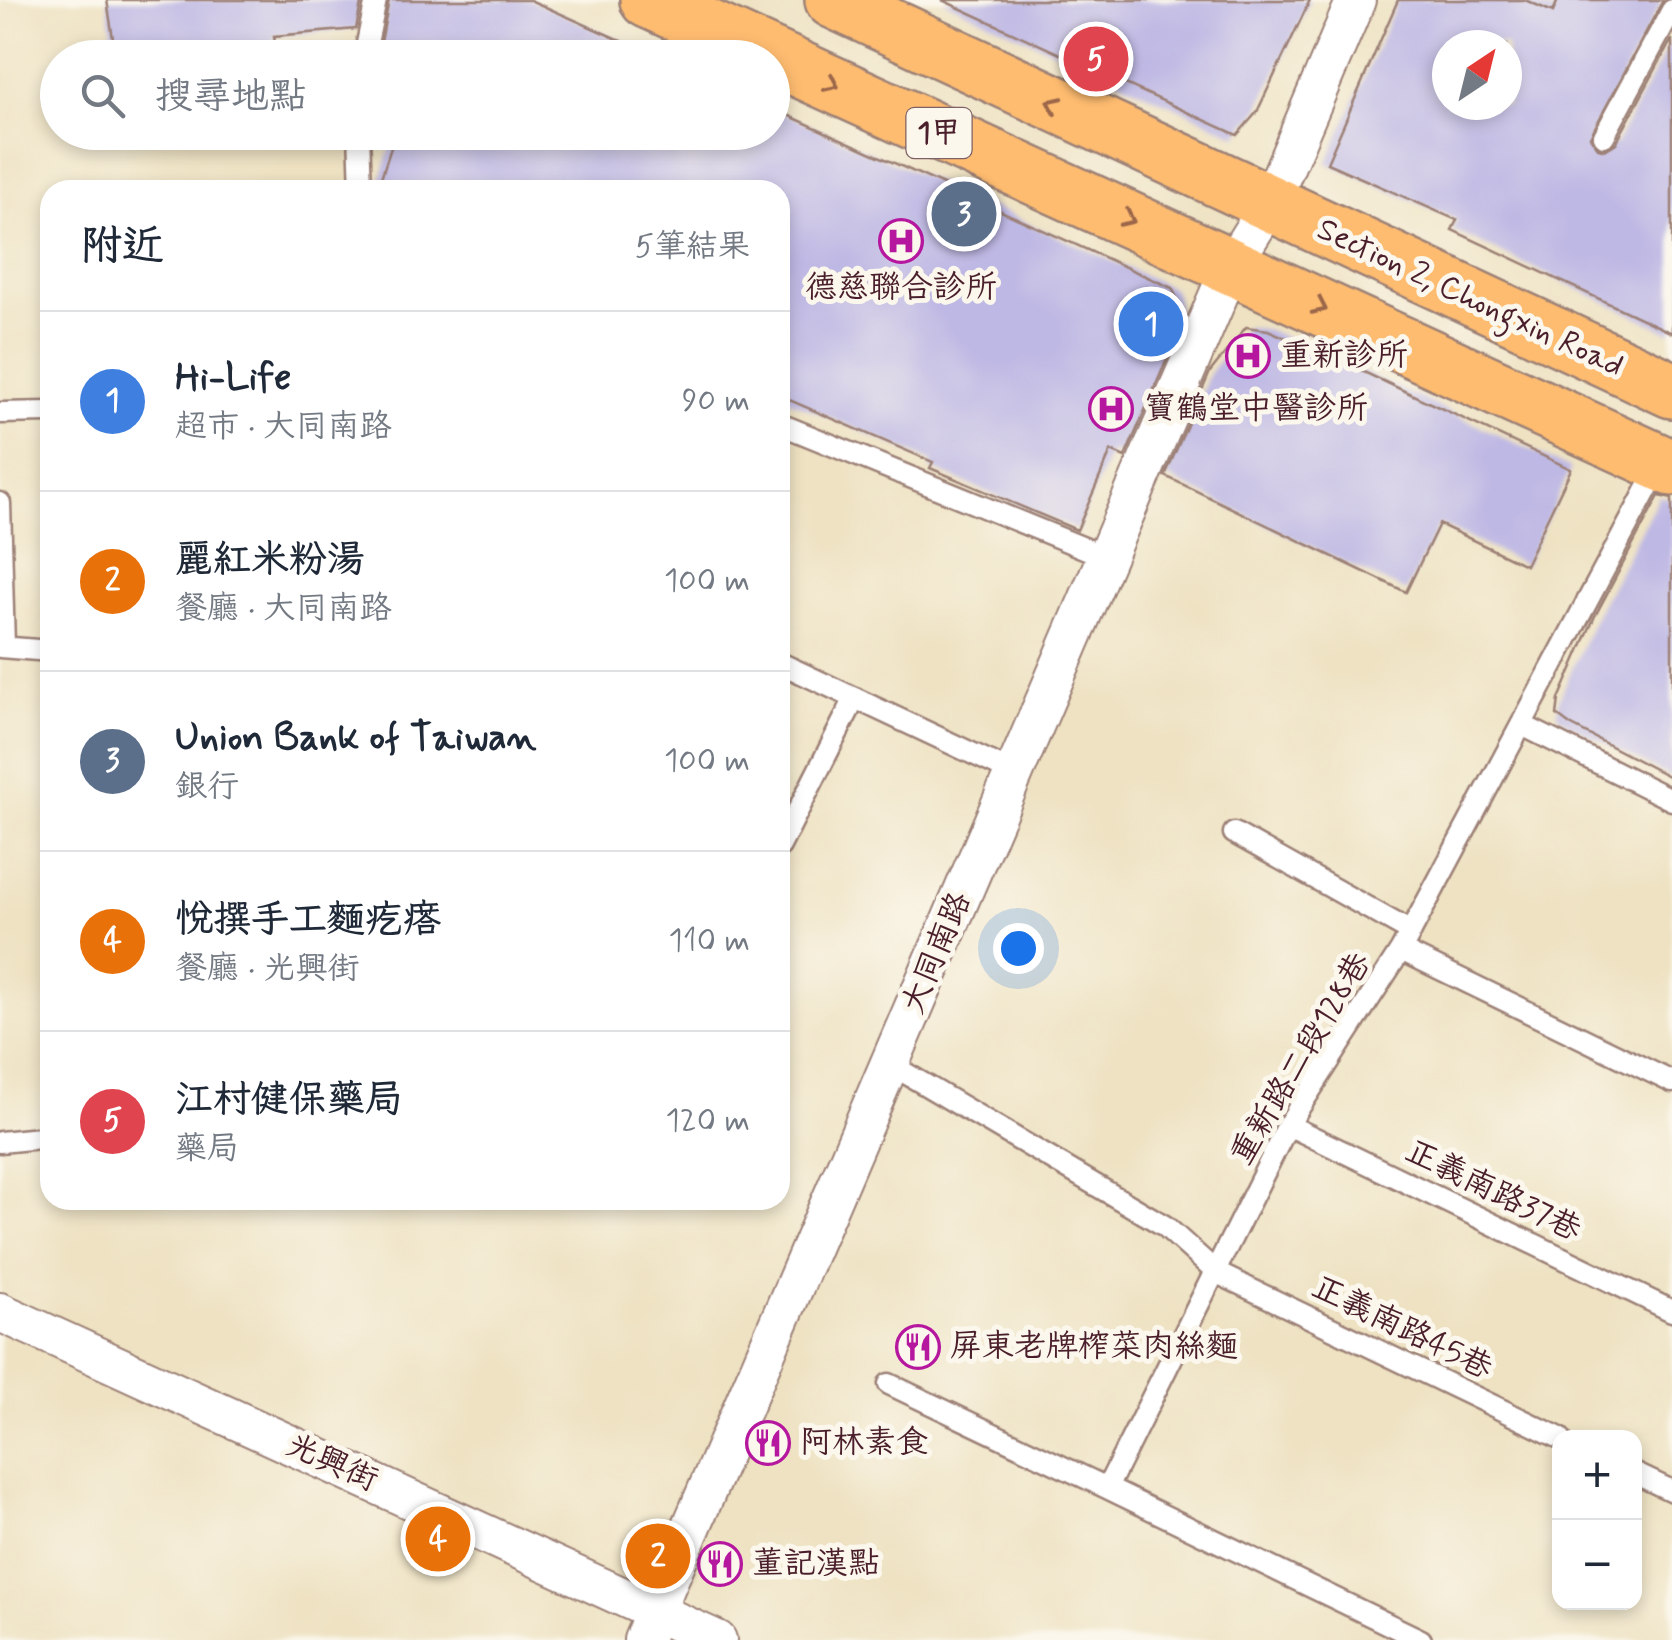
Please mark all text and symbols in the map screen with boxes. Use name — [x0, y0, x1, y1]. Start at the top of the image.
pin: 5 — [1064, 22, 1128, 96]
north arrow — [1432, 30, 1522, 120]
search box — [40, 40, 790, 150]
icon: search — [75, 68, 130, 123]
one-way arrow — [822, 72, 840, 92]
text: 搜尋地點 — [155, 73, 307, 122]
one-way arrow — [1046, 96, 1064, 116]
road number: 1甲 — [906, 108, 972, 158]
pin: 3 — [932, 176, 996, 252]
one-way arrow — [1118, 207, 1136, 227]
street label: Section 2, Chongxin Road — [1309, 209, 1630, 390]
hospital icon: 德慈聯合診所 — [878, 218, 924, 264]
text: 附近 — [80, 220, 164, 275]
text: 5筆結果 — [635, 226, 750, 268]
place label: 德慈聯合診所 — [805, 267, 997, 309]
pin: 1 — [1118, 286, 1184, 362]
one-way arrow — [1310, 294, 1328, 314]
hospital icon: 重新診所 — [1225, 333, 1271, 379]
place label: 重新診所 — [1280, 335, 1408, 377]
text: Hi-Life — [175, 354, 291, 403]
text: 1 — [105, 380, 120, 422]
text: 90 m — [682, 380, 750, 422]
hospital icon: 寶鶴堂中醫診所 — [1088, 386, 1134, 432]
place label: 寶鶴堂中醫診所 — [1144, 388, 1368, 430]
text: 超市 · 大同南路 — [175, 406, 392, 448]
text: 麗紅米粉湯 — [175, 536, 365, 585]
text: 2 — [105, 560, 120, 602]
text: 100 m — [664, 560, 750, 602]
text: 餐廳 · 大同南路 — [175, 588, 392, 630]
text: Union Bank of Taiwan — [175, 714, 536, 763]
text: 3 — [105, 740, 120, 782]
text: 100 m — [664, 740, 750, 782]
text: 銀行 — [175, 766, 239, 808]
street label: 大同南路 — [893, 886, 981, 1020]
text: 悅撰手工麵疙瘩 — [175, 896, 441, 945]
text: 4 — [103, 920, 122, 962]
text: 110 m — [669, 920, 750, 962]
your location — [993, 923, 1044, 974]
street label: 重新路二段128巷 — [1221, 945, 1381, 1173]
text: 餐廳 · 光興街 — [175, 948, 360, 990]
text: 江村健保藥局 — [175, 1076, 403, 1125]
text: 5 — [103, 1100, 122, 1142]
text: 120 m — [665, 1100, 750, 1142]
text: 藥局 — [175, 1128, 239, 1170]
street label: 正義南路37巷 — [1398, 1130, 1588, 1252]
street label: 正義南路45巷 — [1305, 1266, 1499, 1390]
restaurant icon: 屏東老牌榨菜肉絲麵 — [895, 1324, 941, 1370]
place label: 屏東老牌榨菜肉絲麵 — [950, 1326, 1238, 1368]
restaurant icon: 阿林素食 — [745, 1420, 791, 1466]
place label: 阿林素食 — [800, 1422, 928, 1464]
street label: 光興街 — [280, 1424, 384, 1502]
map controls — [1552, 1430, 1642, 1610]
button: + — [1552, 1430, 1642, 1520]
pin: 4 — [406, 1502, 470, 1576]
pin: 2 — [626, 1518, 690, 1594]
button: − — [1552, 1520, 1642, 1610]
restaurant icon: 董記漢點 — [697, 1541, 743, 1587]
place label: 董記漢點 — [752, 1543, 880, 1585]

